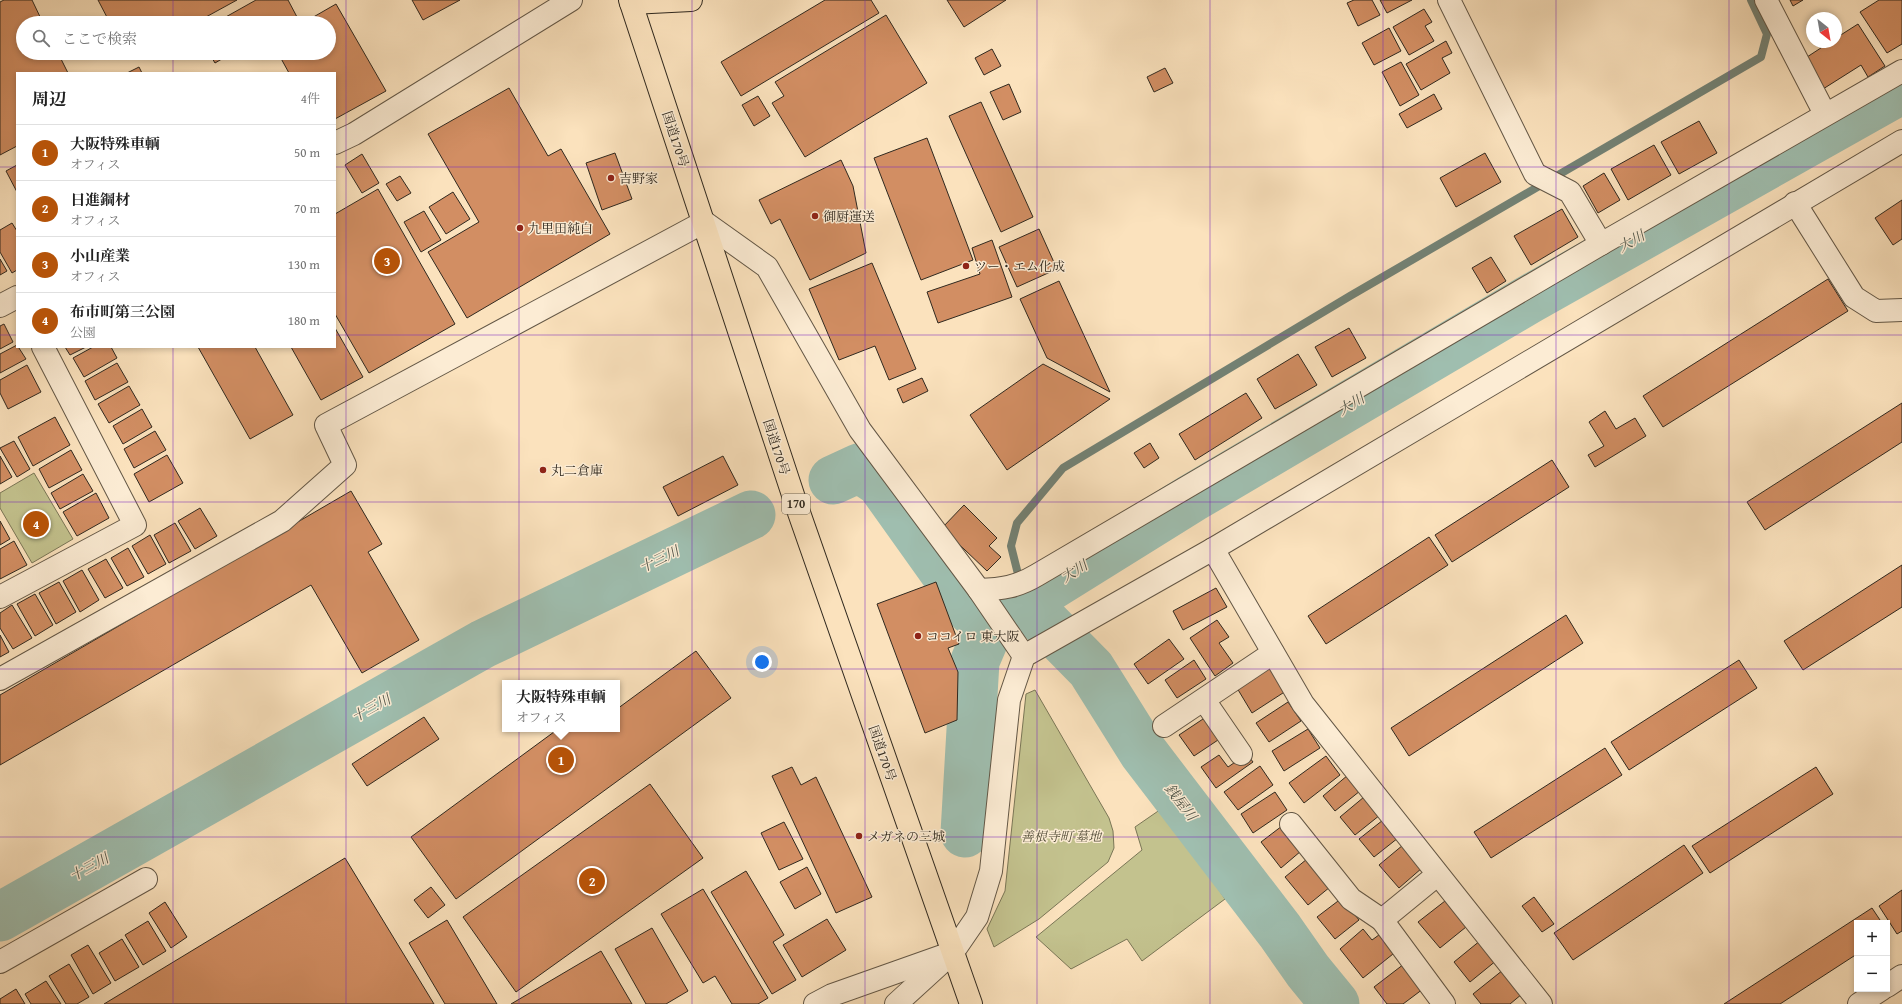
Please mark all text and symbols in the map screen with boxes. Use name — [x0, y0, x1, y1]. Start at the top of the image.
north arrow — [1806, 12, 1842, 48]
search box — [16, 16, 336, 60]
icon: search — [30, 27, 52, 49]
text: ここで検索 — [62, 28, 137, 49]
text: 周辺 — [32, 86, 66, 111]
text: 4件 — [301, 89, 320, 108]
street label: 国道170号 — [658, 109, 693, 170]
text: 大阪特殊車輌 — [70, 133, 160, 154]
text: 1 — [42, 143, 48, 162]
text: 50 m — [294, 143, 320, 162]
text: オフィス — [70, 155, 121, 174]
place label: 吉野家 — [619, 169, 658, 188]
marker: 吉野家 — [606, 173, 616, 183]
text: 日進鋼材 — [70, 189, 130, 210]
text: 2 — [42, 199, 48, 218]
text: 70 m — [294, 199, 320, 218]
place label: 御厨運送 — [823, 207, 875, 226]
text: オフィス — [70, 211, 121, 230]
marker: 御厨運送 — [810, 211, 820, 221]
place label: 九里田純白 — [528, 219, 593, 238]
marker: 九里田純白 — [515, 223, 525, 233]
water label: 大川 — [1614, 224, 1650, 257]
text: 小山産業 — [70, 245, 130, 266]
pin: 3 — [374, 246, 400, 276]
text: 3 — [42, 255, 48, 274]
text: 130 m — [288, 255, 320, 274]
place label: ツー・エム化成 — [974, 257, 1065, 276]
marker: ツー・エム化成 — [961, 261, 971, 271]
text: オフィス — [70, 267, 121, 286]
text: 布市町第三公園 — [70, 301, 175, 322]
text: 4 — [42, 311, 48, 330]
text: 180 m — [288, 311, 320, 330]
text: 公園 — [70, 323, 96, 342]
water label: 大川 — [1334, 387, 1370, 420]
street label: 国道170号 — [759, 417, 794, 478]
place label: 丸二倉庫 — [551, 461, 603, 480]
marker: 丸二倉庫 — [538, 465, 548, 475]
road number: 170 — [782, 494, 810, 514]
pin: 4 — [23, 509, 49, 539]
water label: 十三川 — [636, 540, 684, 577]
water label: 大川 — [1057, 554, 1093, 587]
place label: ココイロ 東大阪 — [926, 627, 1019, 646]
marker: ココイロ 東大阪 — [913, 631, 923, 641]
your location — [752, 652, 772, 672]
popup — [502, 680, 620, 732]
text: 大阪特殊車輌 — [516, 686, 606, 707]
water label: 十三川 — [348, 688, 396, 727]
text: オフィス — [516, 708, 567, 727]
street label: 国道170号 — [864, 723, 901, 784]
pin: 1 — [548, 745, 574, 775]
water label: 銭屋川 — [1160, 779, 1203, 826]
place label: メガネの三城 — [867, 827, 945, 846]
park label: 善根寺町 墓地 — [1021, 827, 1103, 846]
marker: メガネの三城 — [854, 831, 864, 841]
water label: 十三川 — [66, 847, 114, 886]
pin: 2 — [579, 866, 605, 896]
map controls — [1854, 920, 1890, 992]
button: + — [1854, 920, 1890, 956]
button: − — [1854, 956, 1890, 992]

